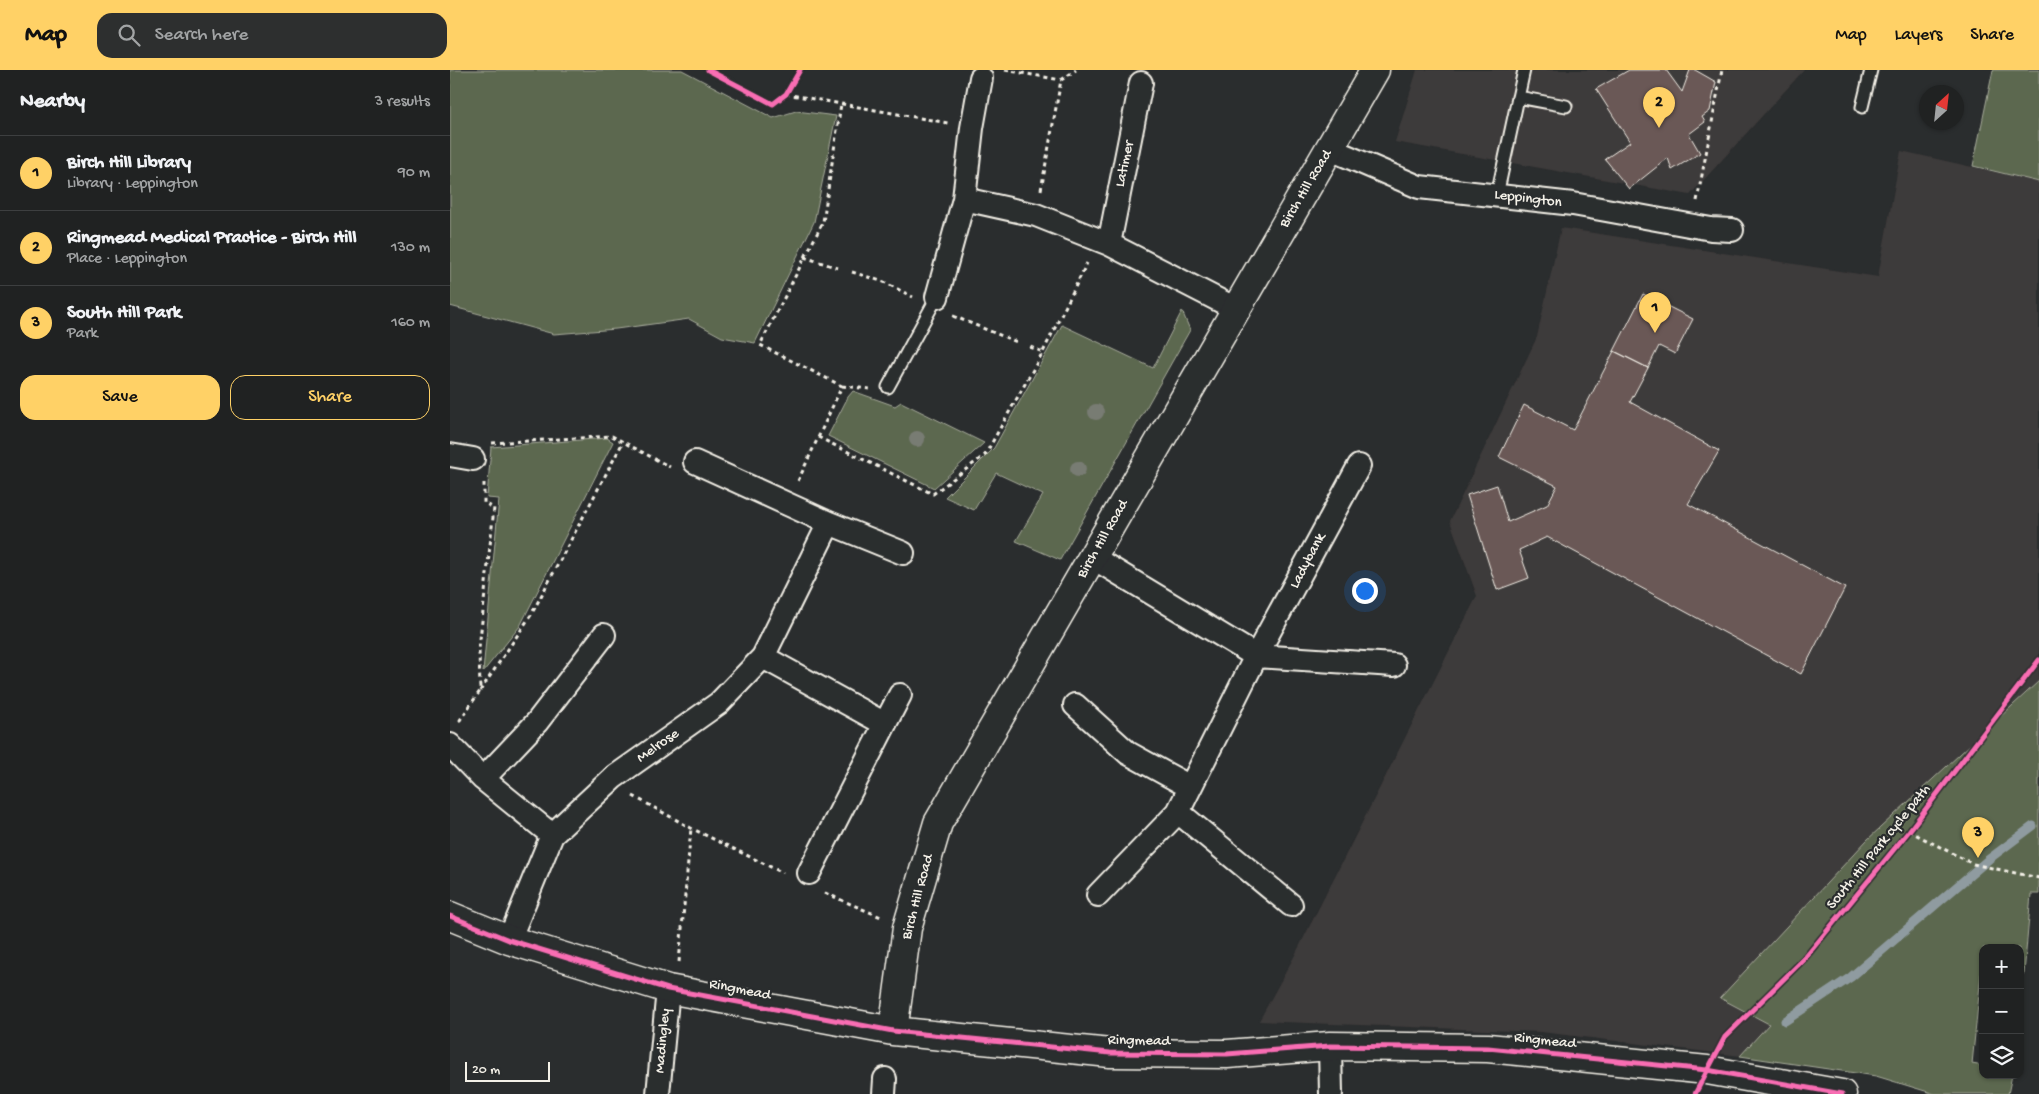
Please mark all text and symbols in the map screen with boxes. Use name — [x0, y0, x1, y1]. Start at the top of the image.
search box — [97, 13, 447, 58]
text: Map — [25, 21, 67, 50]
icon: search — [115, 21, 143, 49]
text: Search here — [155, 24, 248, 47]
text: Map — [1835, 25, 1867, 46]
text: Layers — [1895, 25, 1942, 46]
text: Share — [1970, 25, 2014, 46]
north arrow — [1919, 85, 1964, 130]
pin: 2 — [1643, 87, 1675, 128]
text: Nearby — [20, 90, 85, 115]
text: 3 results — [375, 93, 430, 112]
street label: Latimer — [1111, 138, 1139, 189]
street label: Birch Hill Road — [1275, 146, 1337, 232]
text: Birch Hill Library — [67, 152, 191, 175]
text: 1 — [33, 164, 39, 183]
text: 90 m — [398, 164, 430, 183]
text: Library · Leppington — [67, 175, 198, 194]
street label: Leppington — [1493, 186, 1563, 212]
text: Ringmead Medical Practice - Birch Hill — [67, 227, 357, 250]
text: 2 — [32, 239, 40, 258]
text: 130 m — [391, 239, 430, 258]
text: Place · Leppington — [67, 250, 187, 269]
pin: 1 — [1639, 292, 1671, 333]
text: South Hill Park — [67, 302, 181, 325]
text: 3 — [32, 314, 40, 333]
text: 160 m — [391, 314, 430, 333]
text: Park — [67, 325, 98, 344]
button: Save — [20, 375, 220, 420]
button: Share — [230, 375, 430, 420]
street label: Birch Hill Road — [1073, 495, 1133, 582]
street label: Ladybank — [1286, 529, 1331, 592]
your location — [1352, 578, 1378, 604]
street label: Melrose — [633, 725, 683, 767]
street label: South Hill Park cycle path — [1823, 781, 1935, 913]
pin: 3 — [1962, 817, 1994, 858]
street label: Birch Hill Road — [898, 851, 938, 943]
map controls — [1979, 944, 2024, 1079]
button: + — [1979, 944, 2024, 989]
street label: Ringmead — [708, 975, 773, 1005]
button: − — [1979, 989, 2024, 1034]
street label: Madingley — [651, 1007, 675, 1074]
street label: Ringmead — [1513, 1029, 1578, 1053]
street label: Ringmead — [1108, 1031, 1172, 1051]
button: layers — [1979, 1034, 2024, 1079]
scale bar — [465, 1059, 550, 1082]
text: 20 m — [472, 1062, 500, 1079]

